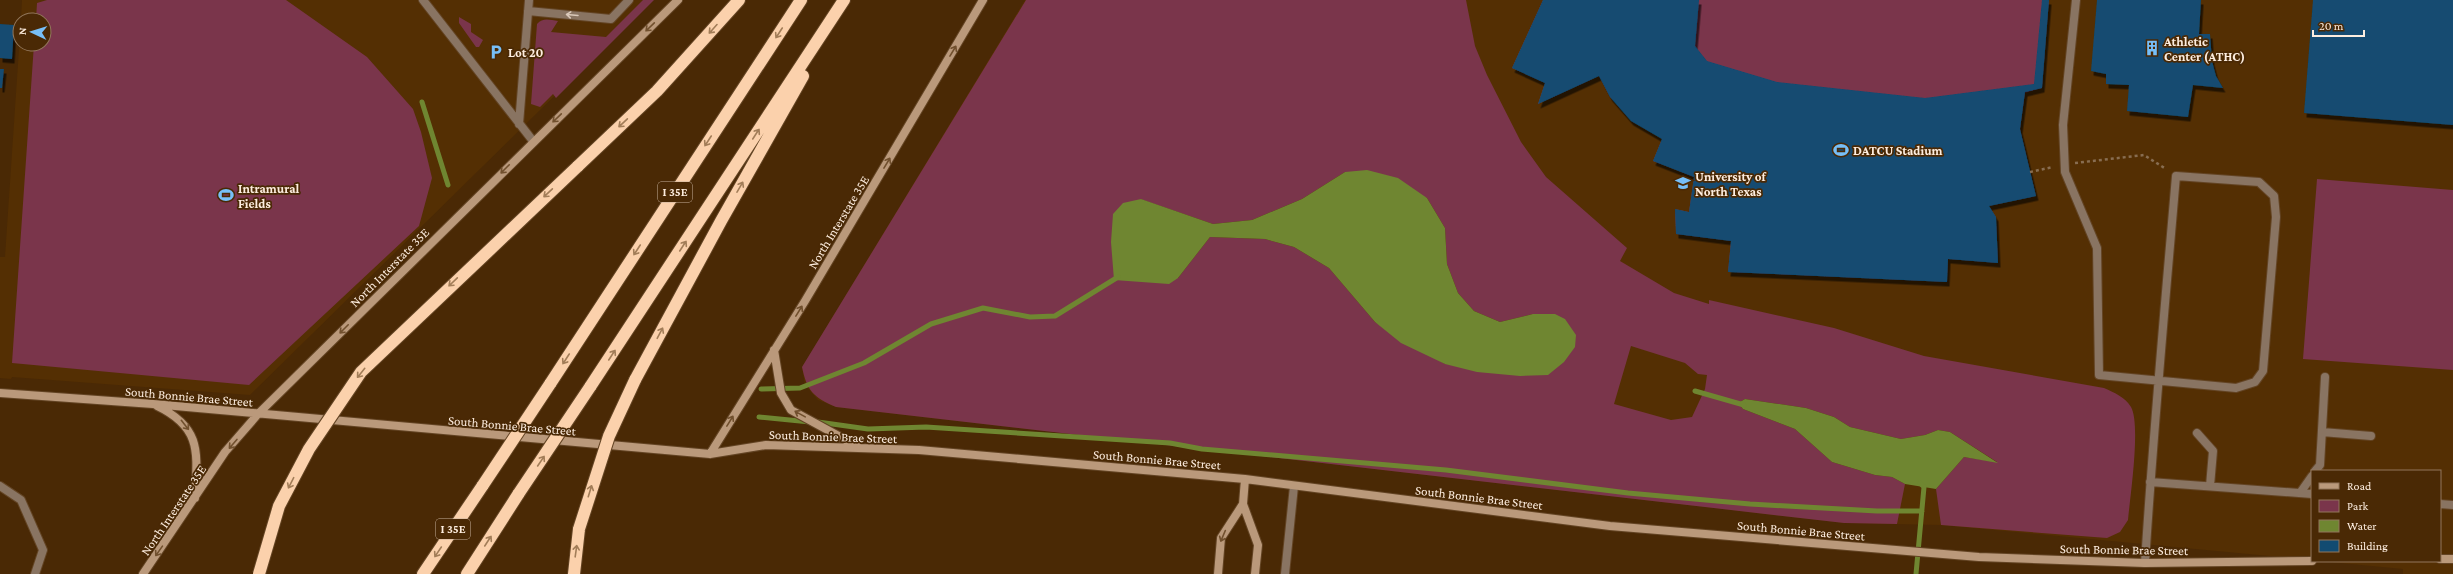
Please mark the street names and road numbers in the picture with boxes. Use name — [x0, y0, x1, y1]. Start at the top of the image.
street label: North Interstate 35E — [805, 173, 872, 271]
road number: I 35E — [658, 182, 692, 202]
street label: North Interstate 35E — [347, 225, 432, 310]
street label: South Bonnie Brae Street — [124, 383, 254, 410]
street label: South Bonnie Brae Street — [447, 412, 577, 439]
street label: South Bonnie Brae Street — [769, 427, 898, 446]
street label: South Bonnie Brae Street — [1092, 446, 1222, 473]
street label: North Interstate 35E — [138, 462, 209, 558]
street label: South Bonnie Brae Street — [1414, 482, 1544, 513]
street label: South Bonnie Brae Street — [1736, 517, 1866, 544]
road number: I 35E — [436, 519, 470, 539]
street label: South Bonnie Brae Street — [2060, 541, 2189, 558]

